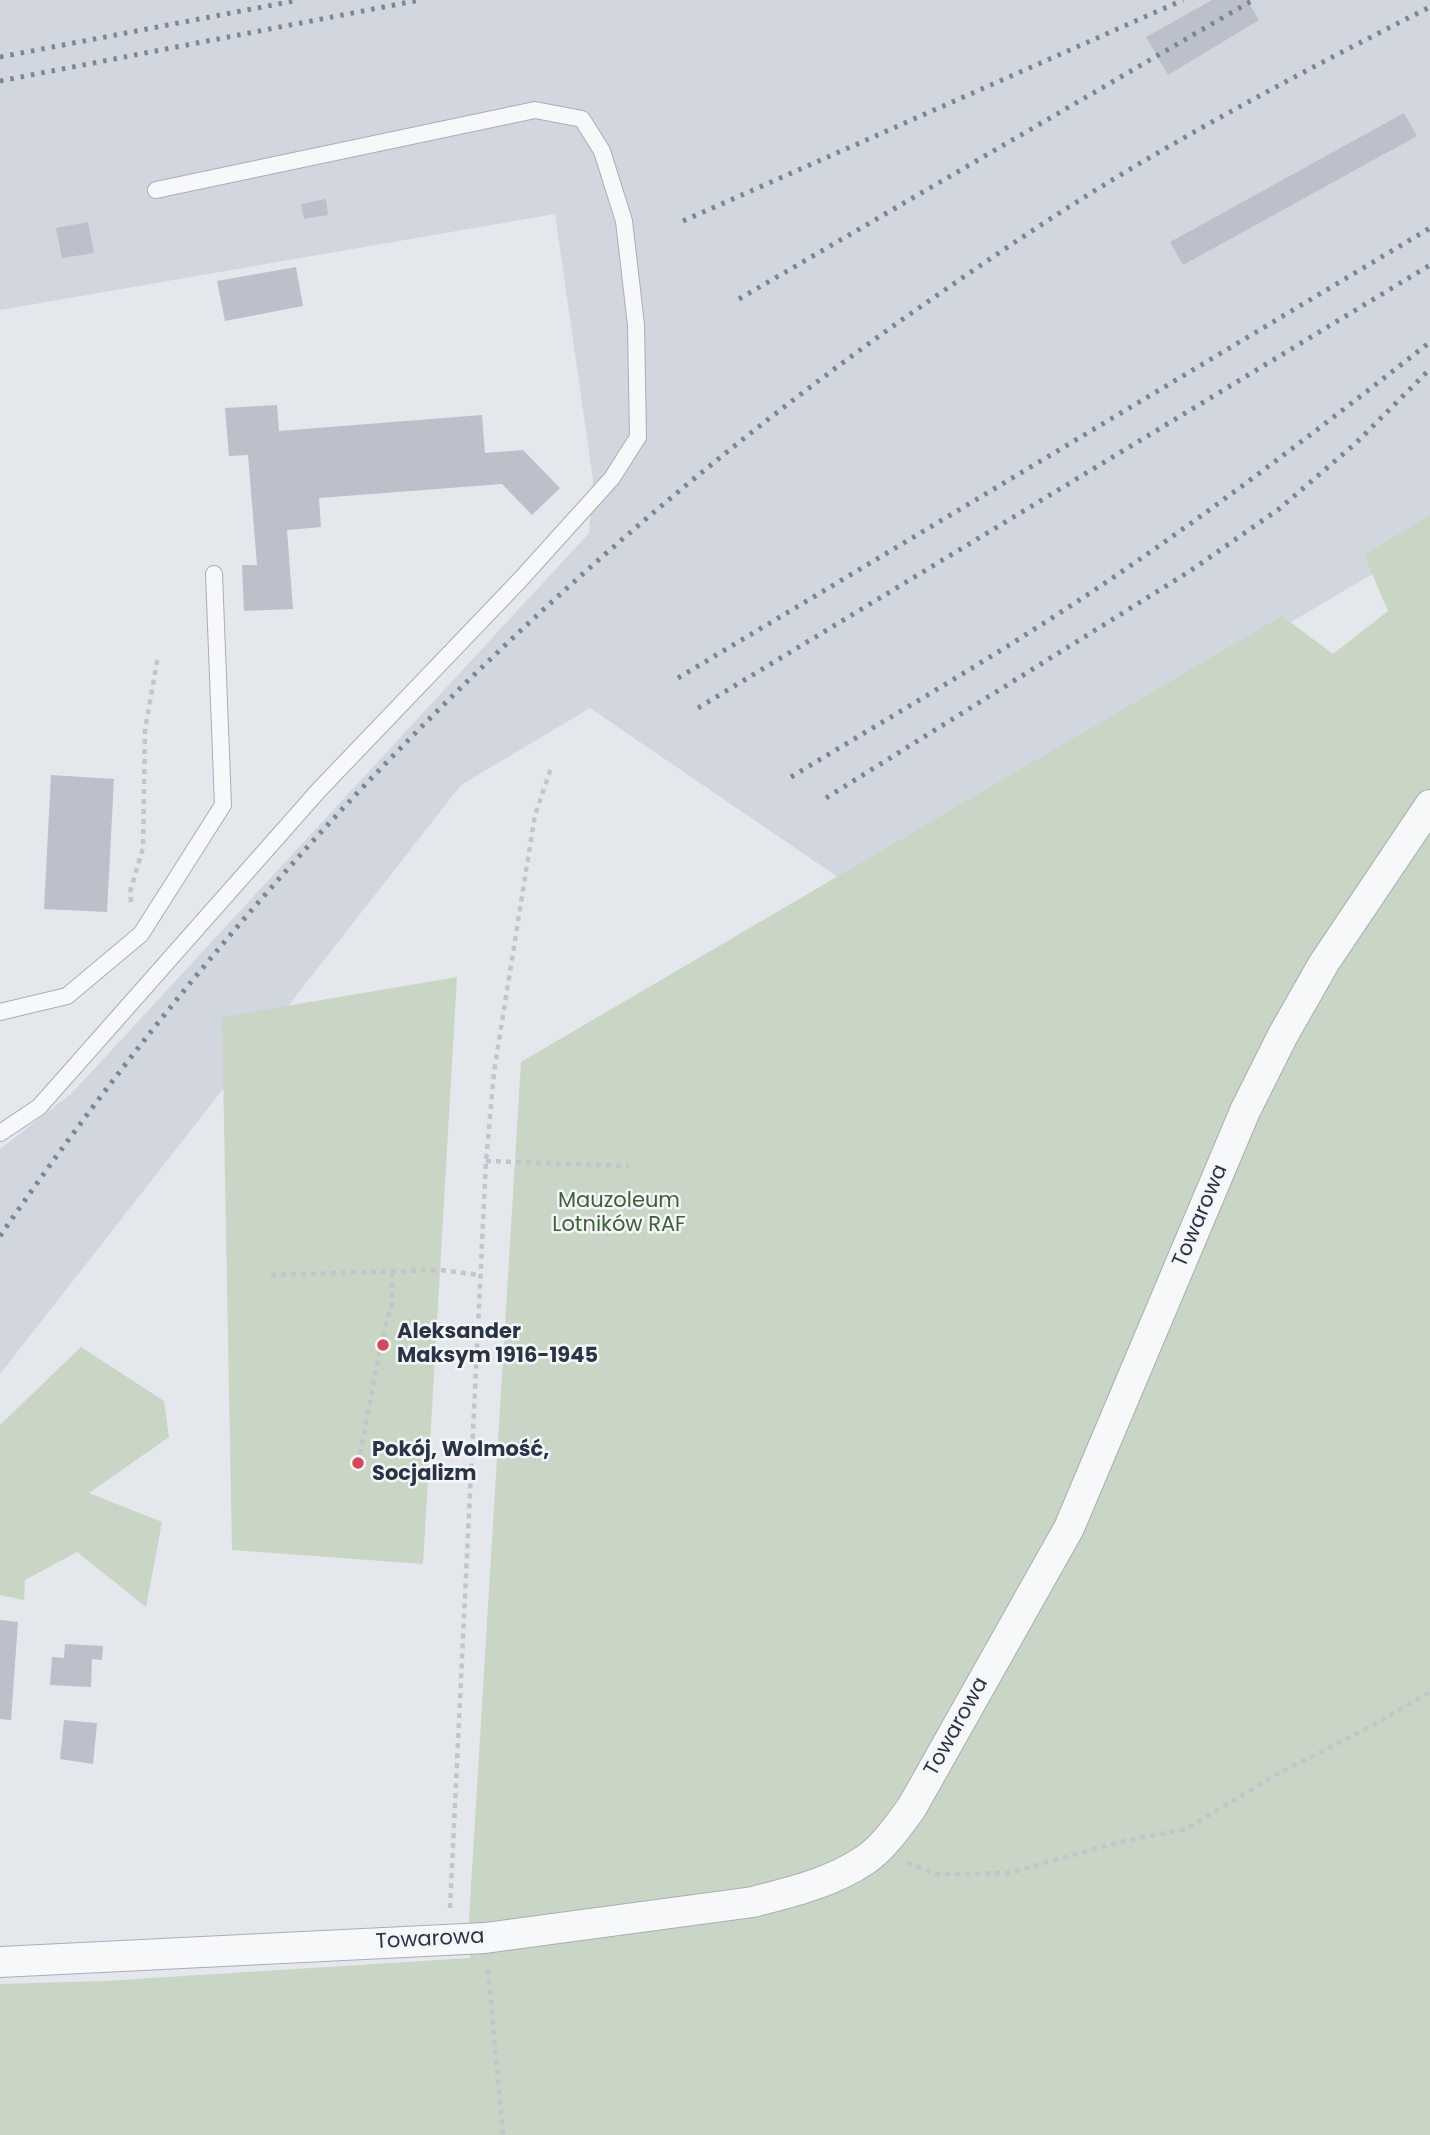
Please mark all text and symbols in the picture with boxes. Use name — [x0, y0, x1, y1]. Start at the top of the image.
street label: Towarowa — [1168, 1161, 1234, 1271]
park label: Mauzoleum Lotników RAF — [552, 1189, 686, 1239]
place label: Aleksander Maksym 1916-1945 — [397, 1320, 598, 1370]
marker: Aleksander Maksym 1916-1945 — [375, 1337, 391, 1353]
place label: Pokój, Wolmość, Socjalizm — [372, 1438, 549, 1488]
marker: Pokój, Wolmość, Socjalizm — [350, 1455, 366, 1471]
street label: Towarowa — [920, 1673, 994, 1781]
street label: Towarowa — [375, 1925, 485, 1955]

